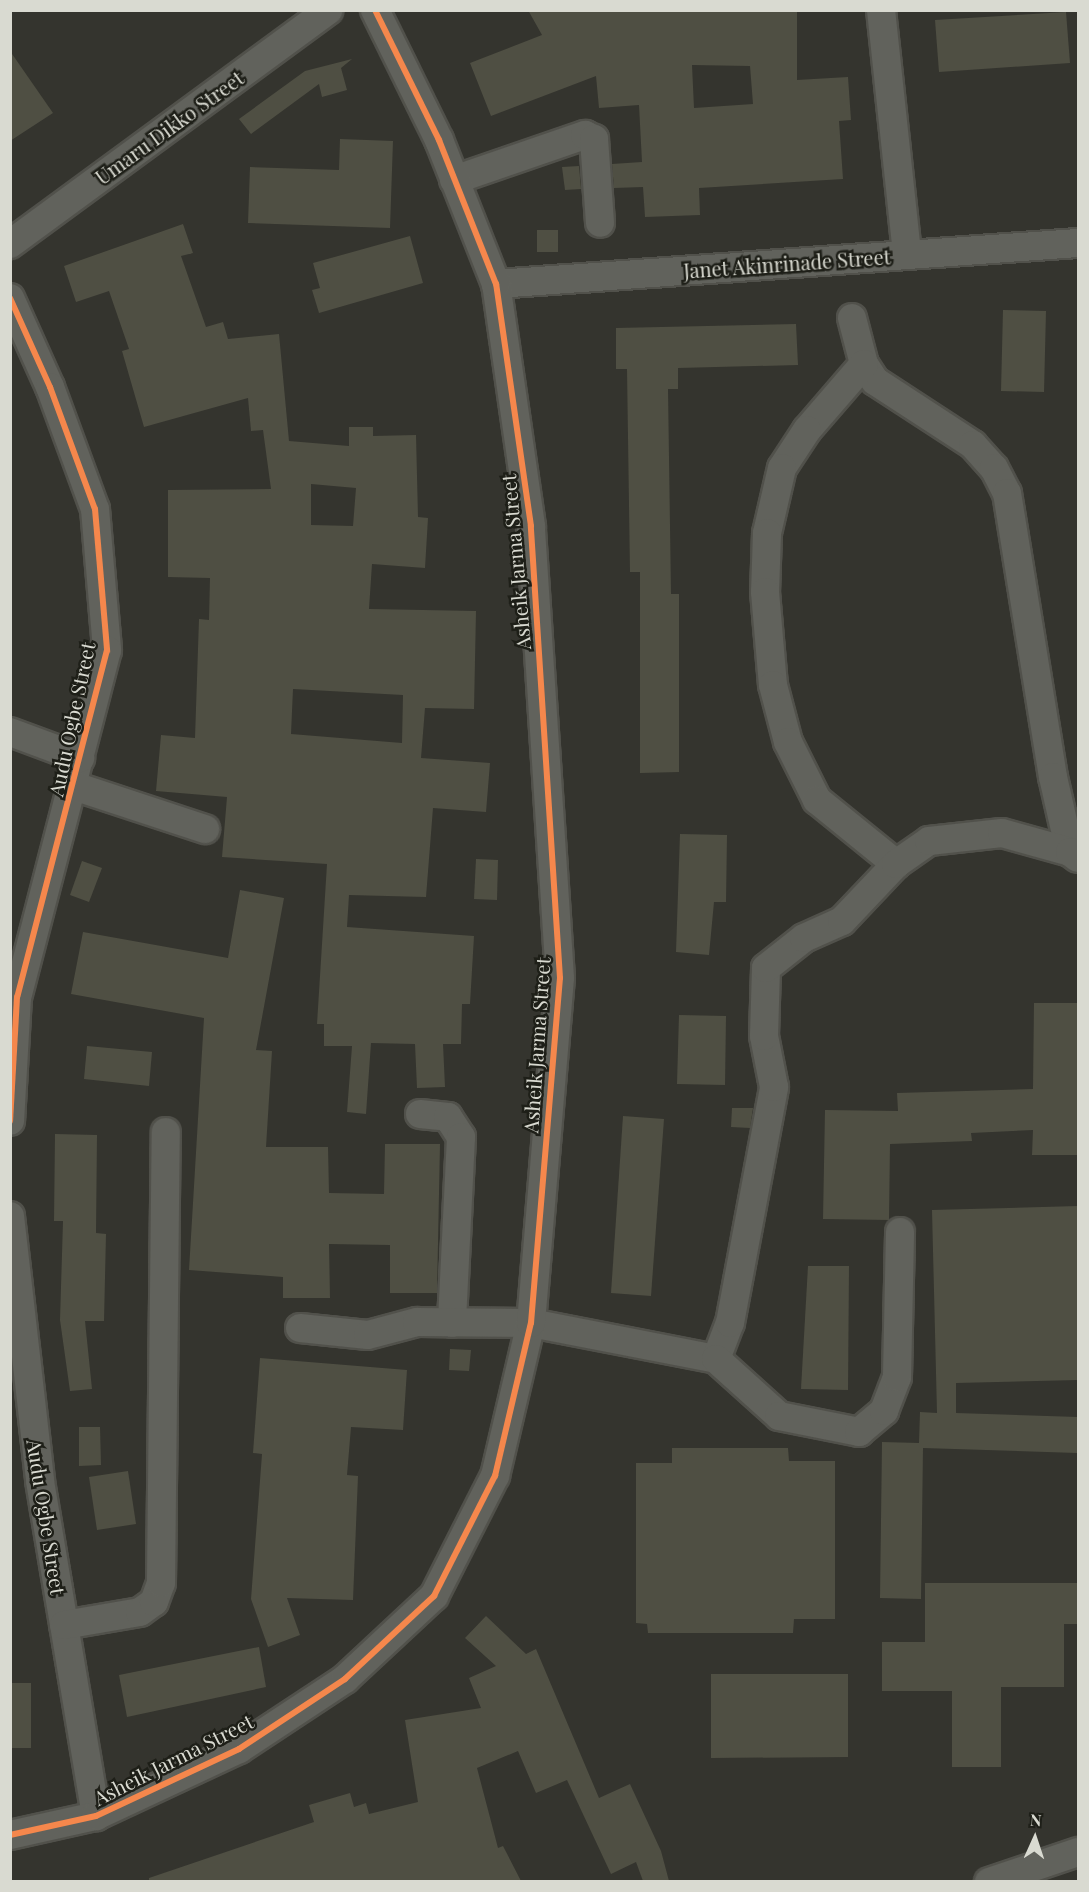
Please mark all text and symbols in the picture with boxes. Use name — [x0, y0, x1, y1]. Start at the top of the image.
street label: Umaru Dikko Street — [90, 65, 248, 189]
street label: Janet Akinrinade Street — [682, 244, 892, 282]
street label: Asheik Jarma Street — [495, 473, 535, 651]
street label: Audu Ogbe Street — [43, 640, 99, 798]
street label: Asheik Jarma Street — [518, 956, 554, 1134]
street label: Audu Ogbe Street — [23, 1438, 71, 1596]
street label: Asheik Jarma Street — [89, 1708, 257, 1810]
north arrow — [1005, 1808, 1065, 1868]
text: N — [1030, 1809, 1042, 1830]

